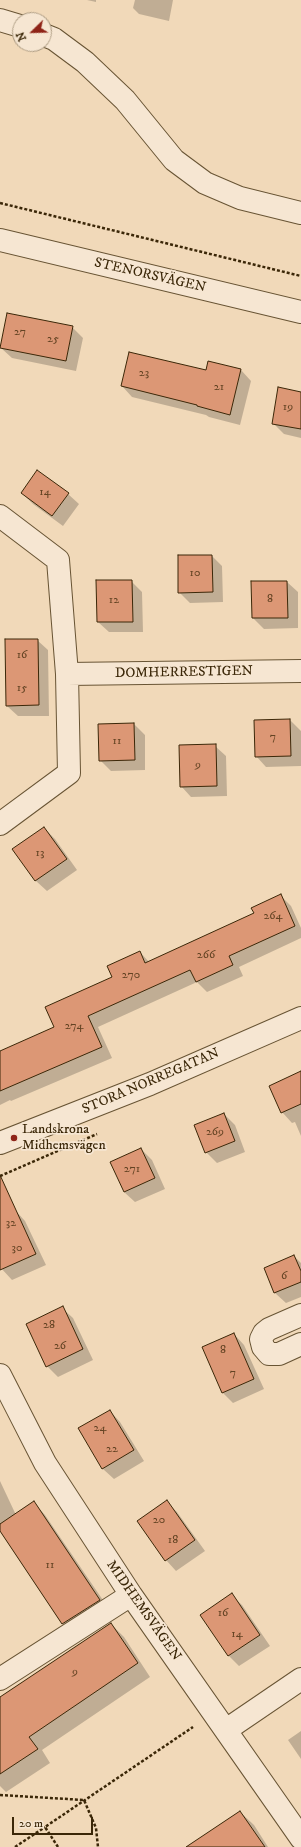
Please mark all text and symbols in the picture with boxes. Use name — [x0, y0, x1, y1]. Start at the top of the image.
north arrow — [12, 12, 52, 52]
text: N — [14, 29, 30, 43]
street label: STENORSVÄGEN — [93, 255, 207, 297]
house number: 27 — [14, 326, 26, 340]
house number: 25 — [47, 333, 59, 347]
house number: 23 — [139, 367, 149, 381]
house number: 21 — [214, 381, 224, 395]
house number: 19 — [283, 401, 293, 415]
house number: 14 — [39, 486, 51, 500]
house number: 10 — [190, 567, 200, 581]
house number: 8 — [267, 593, 273, 607]
house number: 12 — [109, 594, 119, 608]
house number: 16 — [17, 649, 27, 663]
street label: DOMHERRESTIGEN — [115, 663, 253, 683]
house number: 15 — [17, 682, 27, 696]
house number: 7 — [270, 731, 276, 745]
house number: 11 — [113, 735, 121, 749]
house number: 9 — [195, 759, 201, 773]
house number: 13 — [36, 847, 44, 861]
house number: 264 — [263, 910, 283, 924]
house number: 266 — [197, 949, 215, 963]
house number: 270 — [122, 969, 140, 983]
house number: 274 — [65, 1020, 83, 1034]
street label: STORA NORREGATAN — [80, 1045, 222, 1119]
place label: Landskrona Midhemsvägen — [22, 1122, 106, 1154]
house number: 269 — [206, 1126, 224, 1140]
marker: Landskrona Midhemsvägen — [9, 1133, 19, 1143]
house number: 271 — [124, 1163, 140, 1177]
house number: 32 — [6, 1217, 16, 1231]
house number: 30 — [12, 1242, 22, 1256]
house number: 6 — [281, 1270, 287, 1284]
house number: 28 — [43, 1319, 55, 1333]
house number: 26 — [54, 1340, 66, 1354]
house number: 8 — [220, 1344, 226, 1358]
house number: 7 — [230, 1367, 236, 1381]
house number: 24 — [94, 1422, 106, 1436]
house number: 22 — [106, 1443, 118, 1457]
house number: 20 — [153, 1514, 165, 1528]
house number: 18 — [168, 1534, 178, 1548]
street label: MIDHEMSVÄGEN — [102, 1557, 184, 1665]
house number: 11 — [46, 1559, 54, 1573]
house number: 16 — [218, 1607, 228, 1621]
house number: 14 — [231, 1628, 243, 1642]
house number: 9 — [72, 1666, 78, 1680]
scale bar — [14, 1809, 95, 1835]
text: 20 m — [19, 1816, 43, 1831]

